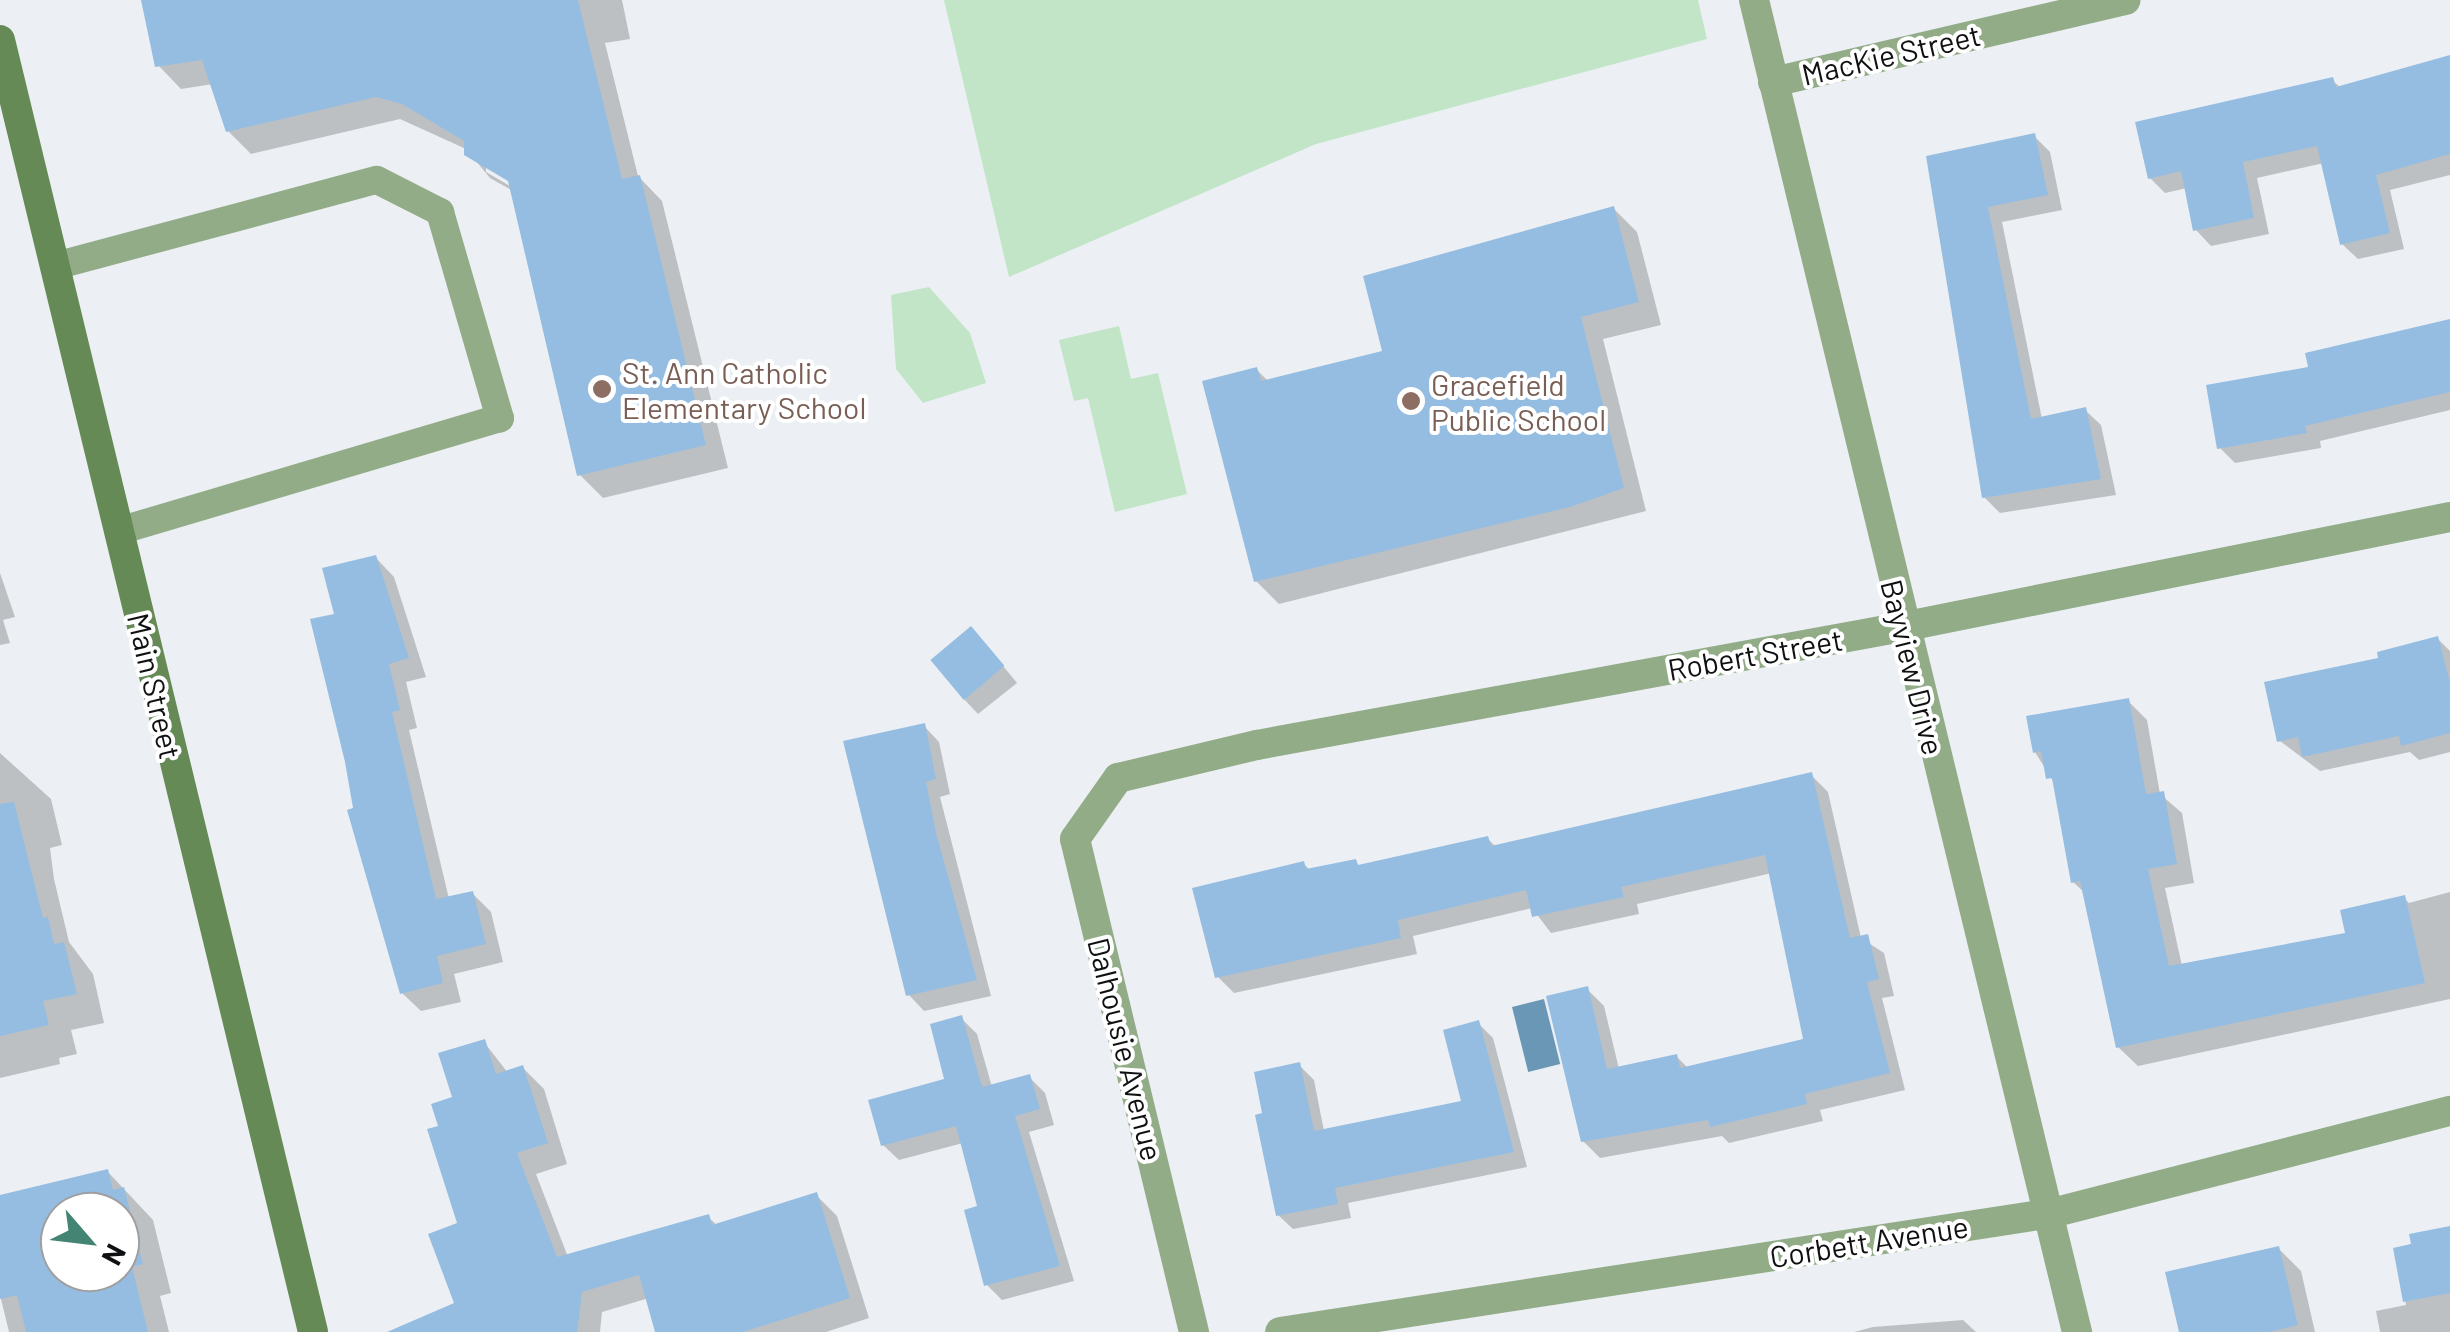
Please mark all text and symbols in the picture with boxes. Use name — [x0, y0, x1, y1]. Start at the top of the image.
street label: MacKie Street — [1798, 16, 1984, 92]
place label: St. Ann Catholic Elementary School — [622, 354, 866, 424]
place label: Gracefield Public School — [1431, 366, 1606, 436]
marker: St. Ann Catholic Elementary School — [591, 378, 613, 400]
marker: Gracefield Public School — [1400, 390, 1422, 412]
street label: Bayview Drive — [1874, 576, 1952, 758]
street label: Main Street — [121, 610, 189, 762]
street label: Robert Street — [1665, 621, 1845, 687]
street label: Dalhousie Avenue — [1081, 934, 1171, 1164]
north arrow — [40, 1192, 140, 1292]
street label: Corbett Avenue — [1767, 1208, 1971, 1274]
text: N — [95, 1239, 134, 1271]

